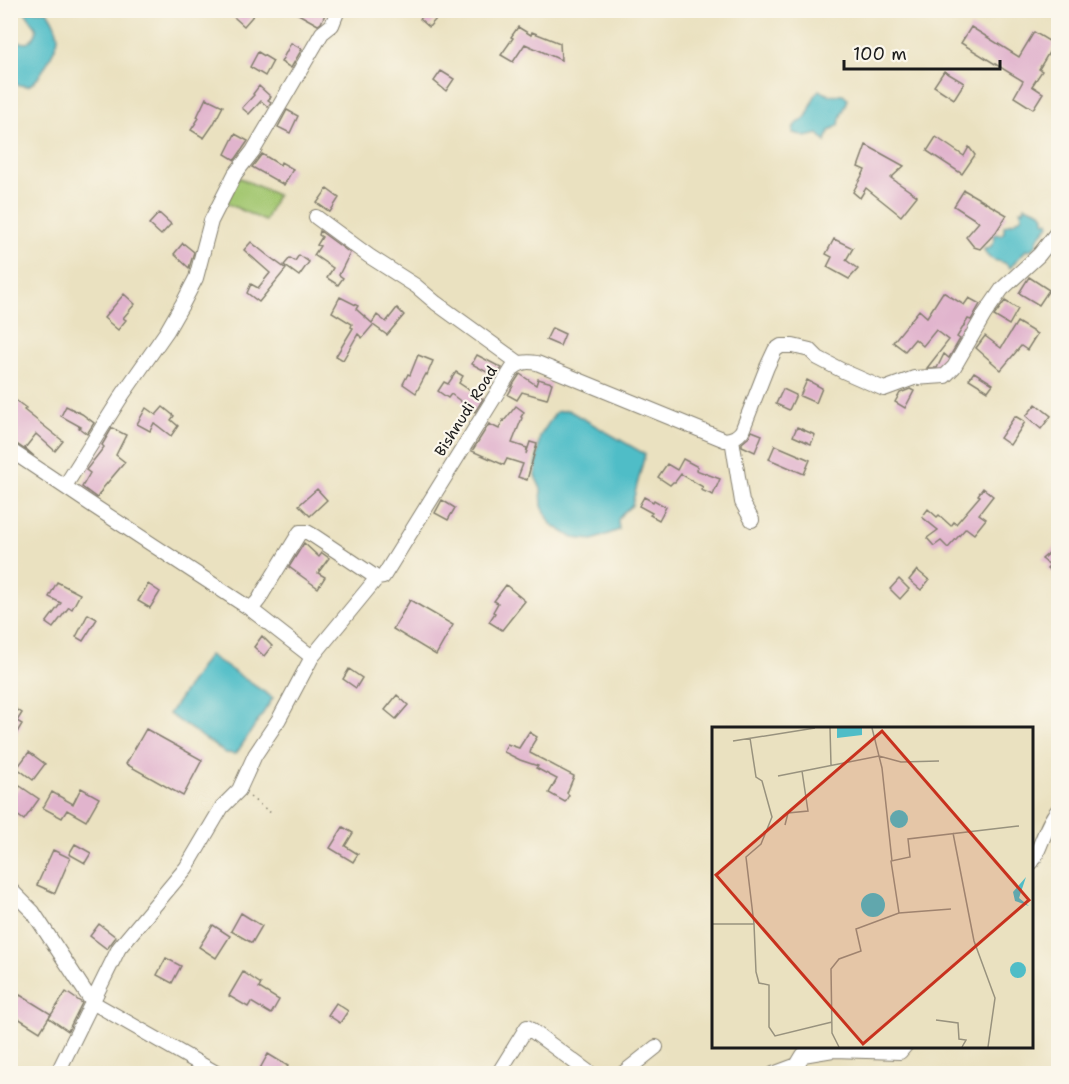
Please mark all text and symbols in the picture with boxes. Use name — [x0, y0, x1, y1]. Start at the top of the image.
scale bar — [844, 33, 1000, 71]
text: 100 m — [853, 42, 907, 66]
street label: Bishnudi Road — [430, 361, 502, 460]
inset map — [712, 727, 1033, 1048]

